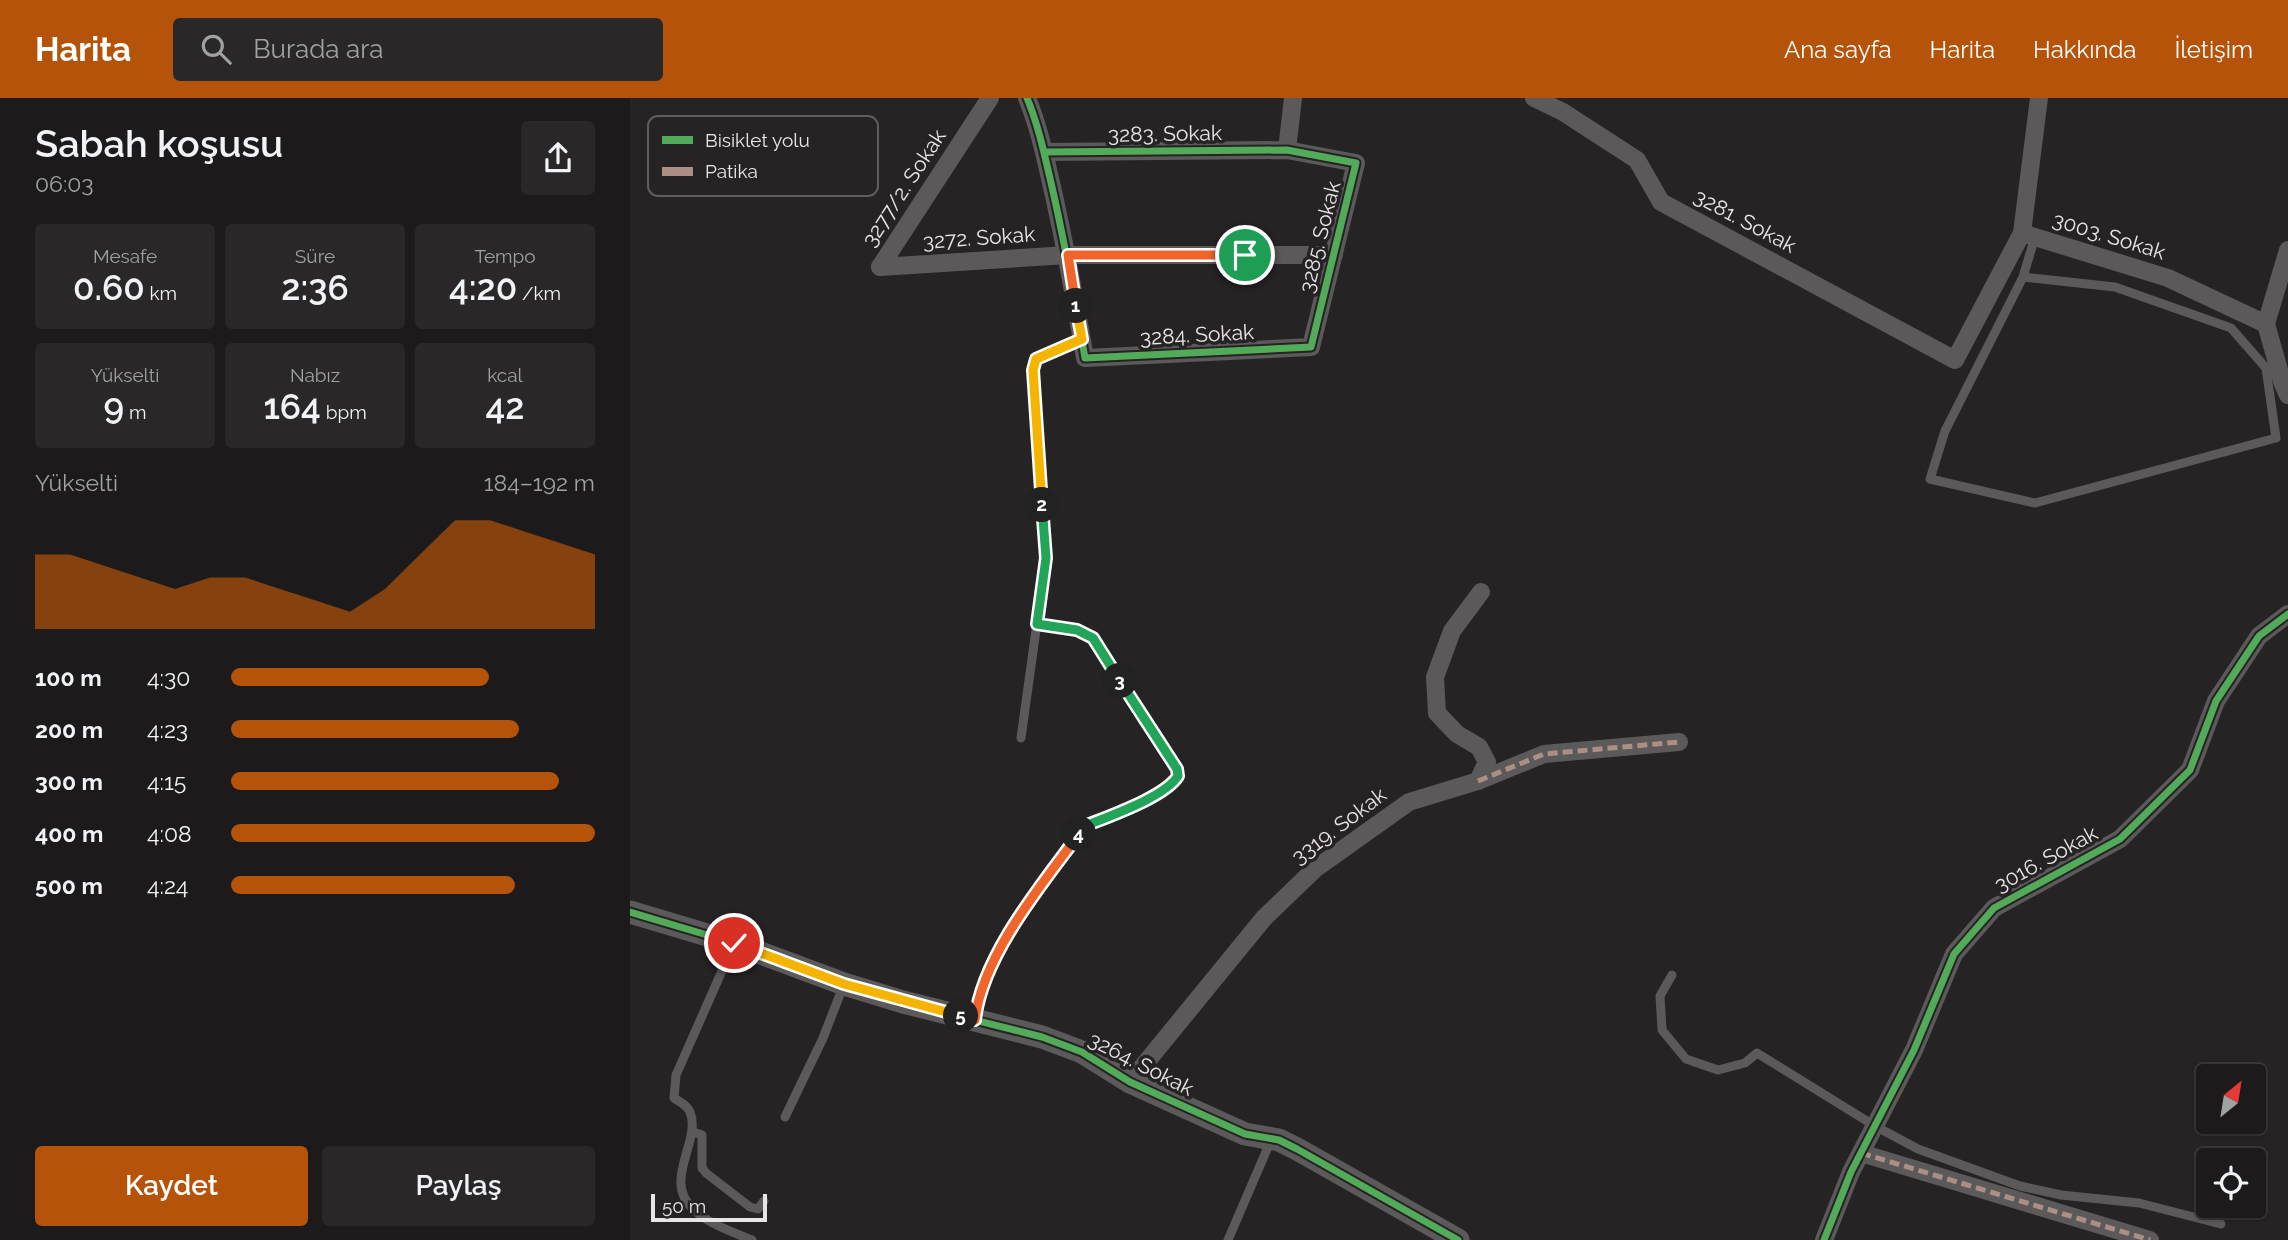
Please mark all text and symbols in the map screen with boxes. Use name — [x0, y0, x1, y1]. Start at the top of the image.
search box — [173, 18, 663, 81]
text: Harita — [35, 30, 131, 69]
icon: search — [197, 30, 235, 68]
text: Burada ara — [253, 34, 384, 64]
text: Ana sayfa — [1784, 35, 1892, 64]
text: Harita — [1930, 35, 1995, 64]
text: Hakkında — [2033, 35, 2136, 64]
text: İletişim — [2174, 35, 2253, 64]
legend — [648, 116, 878, 196]
street label: 3283. Sokak — [1108, 120, 1222, 147]
text: Sabah koşusu — [35, 121, 283, 166]
button: share — [521, 121, 595, 195]
street label: 3277/2. Sokak — [856, 124, 951, 251]
text: Bisiklet yolu — [705, 129, 810, 151]
text: Patika — [705, 160, 758, 182]
text: 06:03 — [35, 170, 94, 197]
street label: 3285. Sokak — [1294, 178, 1345, 295]
street label: 3281. Sokak — [1690, 183, 1800, 258]
street label: 3003. Sokak — [2050, 207, 2168, 264]
street label: 3272. Sokak — [922, 221, 1036, 254]
pin — [1215, 225, 1275, 285]
icon: arrive — [1226, 236, 1264, 274]
text: Mesafe — [93, 245, 157, 267]
text: Süre — [295, 245, 335, 267]
text: Tempo — [474, 245, 536, 267]
text: 0.60 — [73, 267, 145, 308]
text: 2:36 — [281, 267, 349, 308]
text: 4:20 — [449, 267, 517, 308]
text: km — [145, 282, 177, 304]
text: /km — [517, 282, 561, 304]
pin: 1 — [1058, 288, 1094, 324]
text: 1 — [1071, 294, 1080, 316]
street label: 3284. Sokak — [1139, 319, 1255, 350]
text: Yükselti — [91, 364, 159, 386]
text: Nabız — [290, 364, 340, 386]
text: kcal — [487, 364, 523, 386]
text: 9 — [104, 386, 124, 427]
text: 164 — [263, 386, 321, 427]
text: 42 — [486, 386, 524, 427]
text: m — [124, 401, 146, 423]
text: bpm — [321, 401, 367, 423]
text: Yükselti — [35, 469, 118, 496]
text: 184–192 m — [484, 469, 595, 496]
pin: 2 — [1024, 488, 1060, 522]
text: 2 — [1036, 493, 1047, 515]
text: 100 m — [35, 664, 102, 691]
text: 4:30 — [147, 664, 190, 691]
pin: 3 — [1102, 664, 1138, 698]
text: 3 — [1114, 669, 1125, 691]
text: 200 m — [35, 716, 103, 743]
text: 4:23 — [147, 716, 188, 743]
text: 300 m — [35, 768, 103, 795]
text: 4:15 — [147, 768, 186, 795]
street label: 3319. Sokak — [1286, 782, 1391, 869]
pin: 4 — [1062, 816, 1096, 852]
text: 400 m — [35, 820, 103, 847]
text: 4:08 — [147, 820, 192, 847]
street label: 3016. Sokak — [1990, 820, 2102, 897]
text: 4 — [1073, 822, 1084, 844]
text: 500 m — [35, 872, 103, 899]
text: 4:24 — [147, 872, 188, 899]
pin — [704, 913, 764, 973]
icon: check — [715, 924, 753, 962]
pin: 5 — [944, 998, 978, 1034]
text: 5 — [955, 1004, 966, 1026]
street label: 3264. Sokak — [1085, 1026, 1198, 1101]
north arrow — [2196, 1064, 2266, 1134]
map controls — [2196, 1064, 2266, 1218]
button: Kaydet — [35, 1146, 308, 1226]
button: Paylaş — [322, 1146, 595, 1226]
button: locate — [2196, 1148, 2266, 1218]
scale bar — [651, 1191, 766, 1223]
text: 50 m — [662, 1195, 706, 1217]

